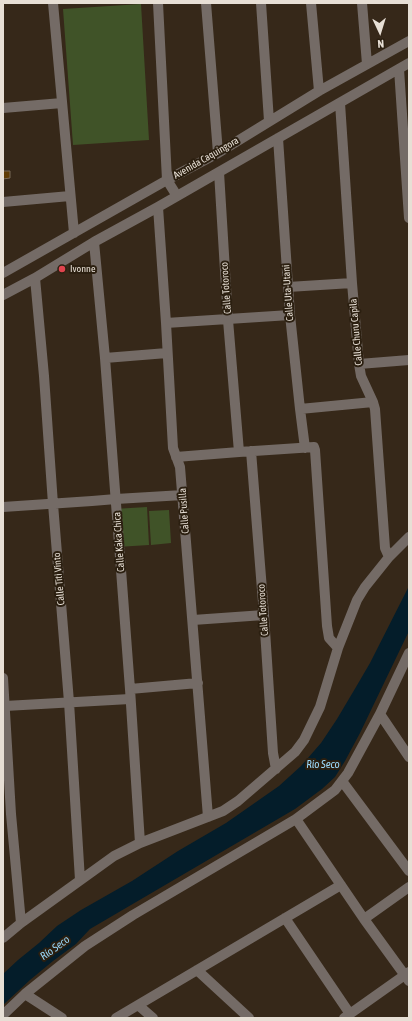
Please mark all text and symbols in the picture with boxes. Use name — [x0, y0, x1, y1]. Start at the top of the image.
north arrow — [360, 12, 400, 52]
text: N — [377, 38, 384, 50]
street label: Avenida Caquingora — [171, 134, 241, 182]
street label: Calle Totoroco — [218, 262, 234, 314]
place label: Ivonne — [70, 263, 96, 275]
marker: Ivonne — [57, 264, 67, 274]
street label: Calle Uta-Utani — [280, 264, 296, 322]
street label: Calle Churu Capila — [347, 298, 365, 366]
street label: Calle Pusilla — [176, 488, 192, 534]
street label: Calle Kaka Chica — [111, 512, 127, 572]
street label: Calle Titi Vinto — [51, 552, 67, 606]
street label: Calle Totoroco — [255, 584, 271, 636]
water label: Río Seco — [306, 758, 340, 772]
water label: Río Seco — [38, 933, 72, 963]

